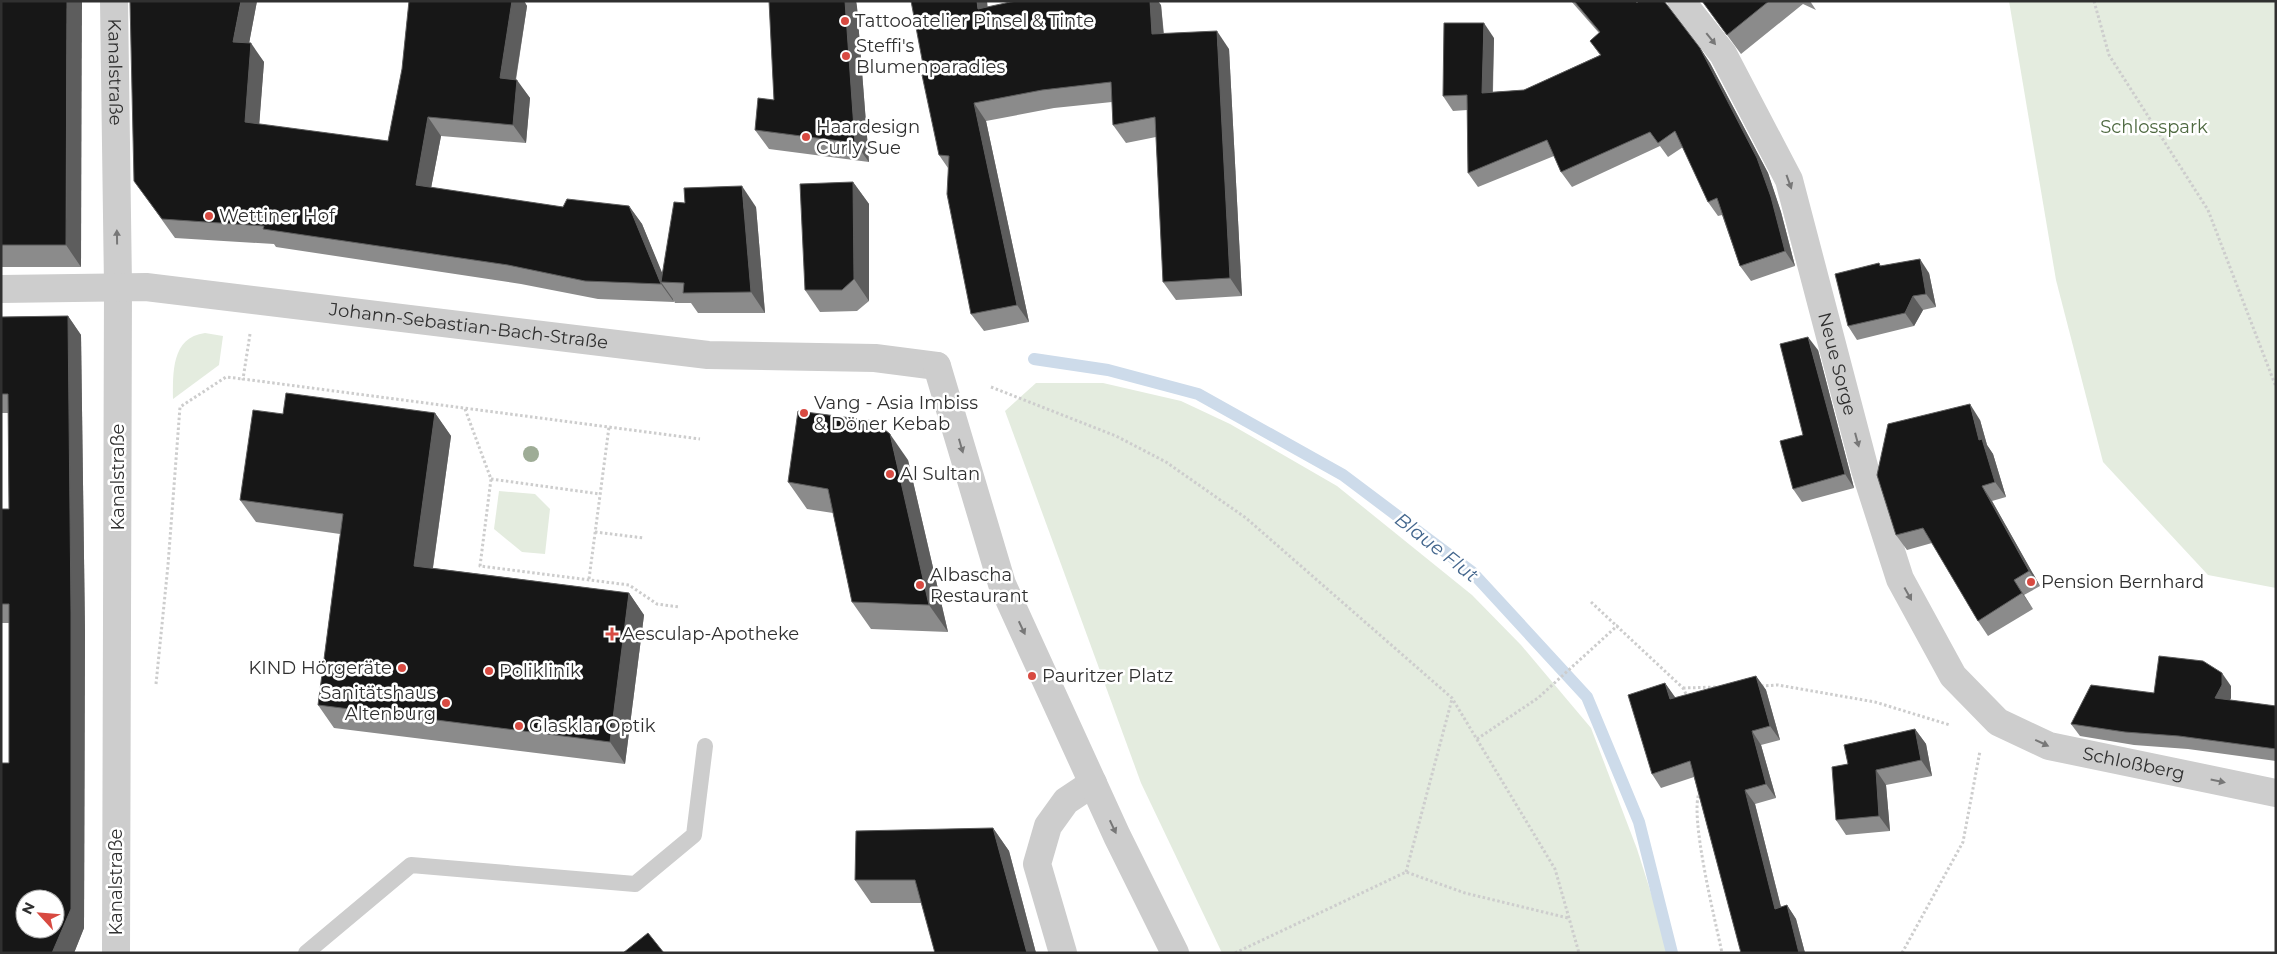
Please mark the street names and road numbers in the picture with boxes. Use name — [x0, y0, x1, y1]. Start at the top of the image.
street label: Kanalstraße — [103, 18, 127, 126]
street label: Johann-Sebastian-Bach-Straße — [327, 298, 609, 354]
street label: Neue Sorge — [1813, 310, 1861, 418]
street label: Kanalstraße — [107, 423, 129, 530]
street label: Schloßberg — [2081, 742, 2187, 785]
street label: Kanalstraße — [105, 828, 127, 935]

